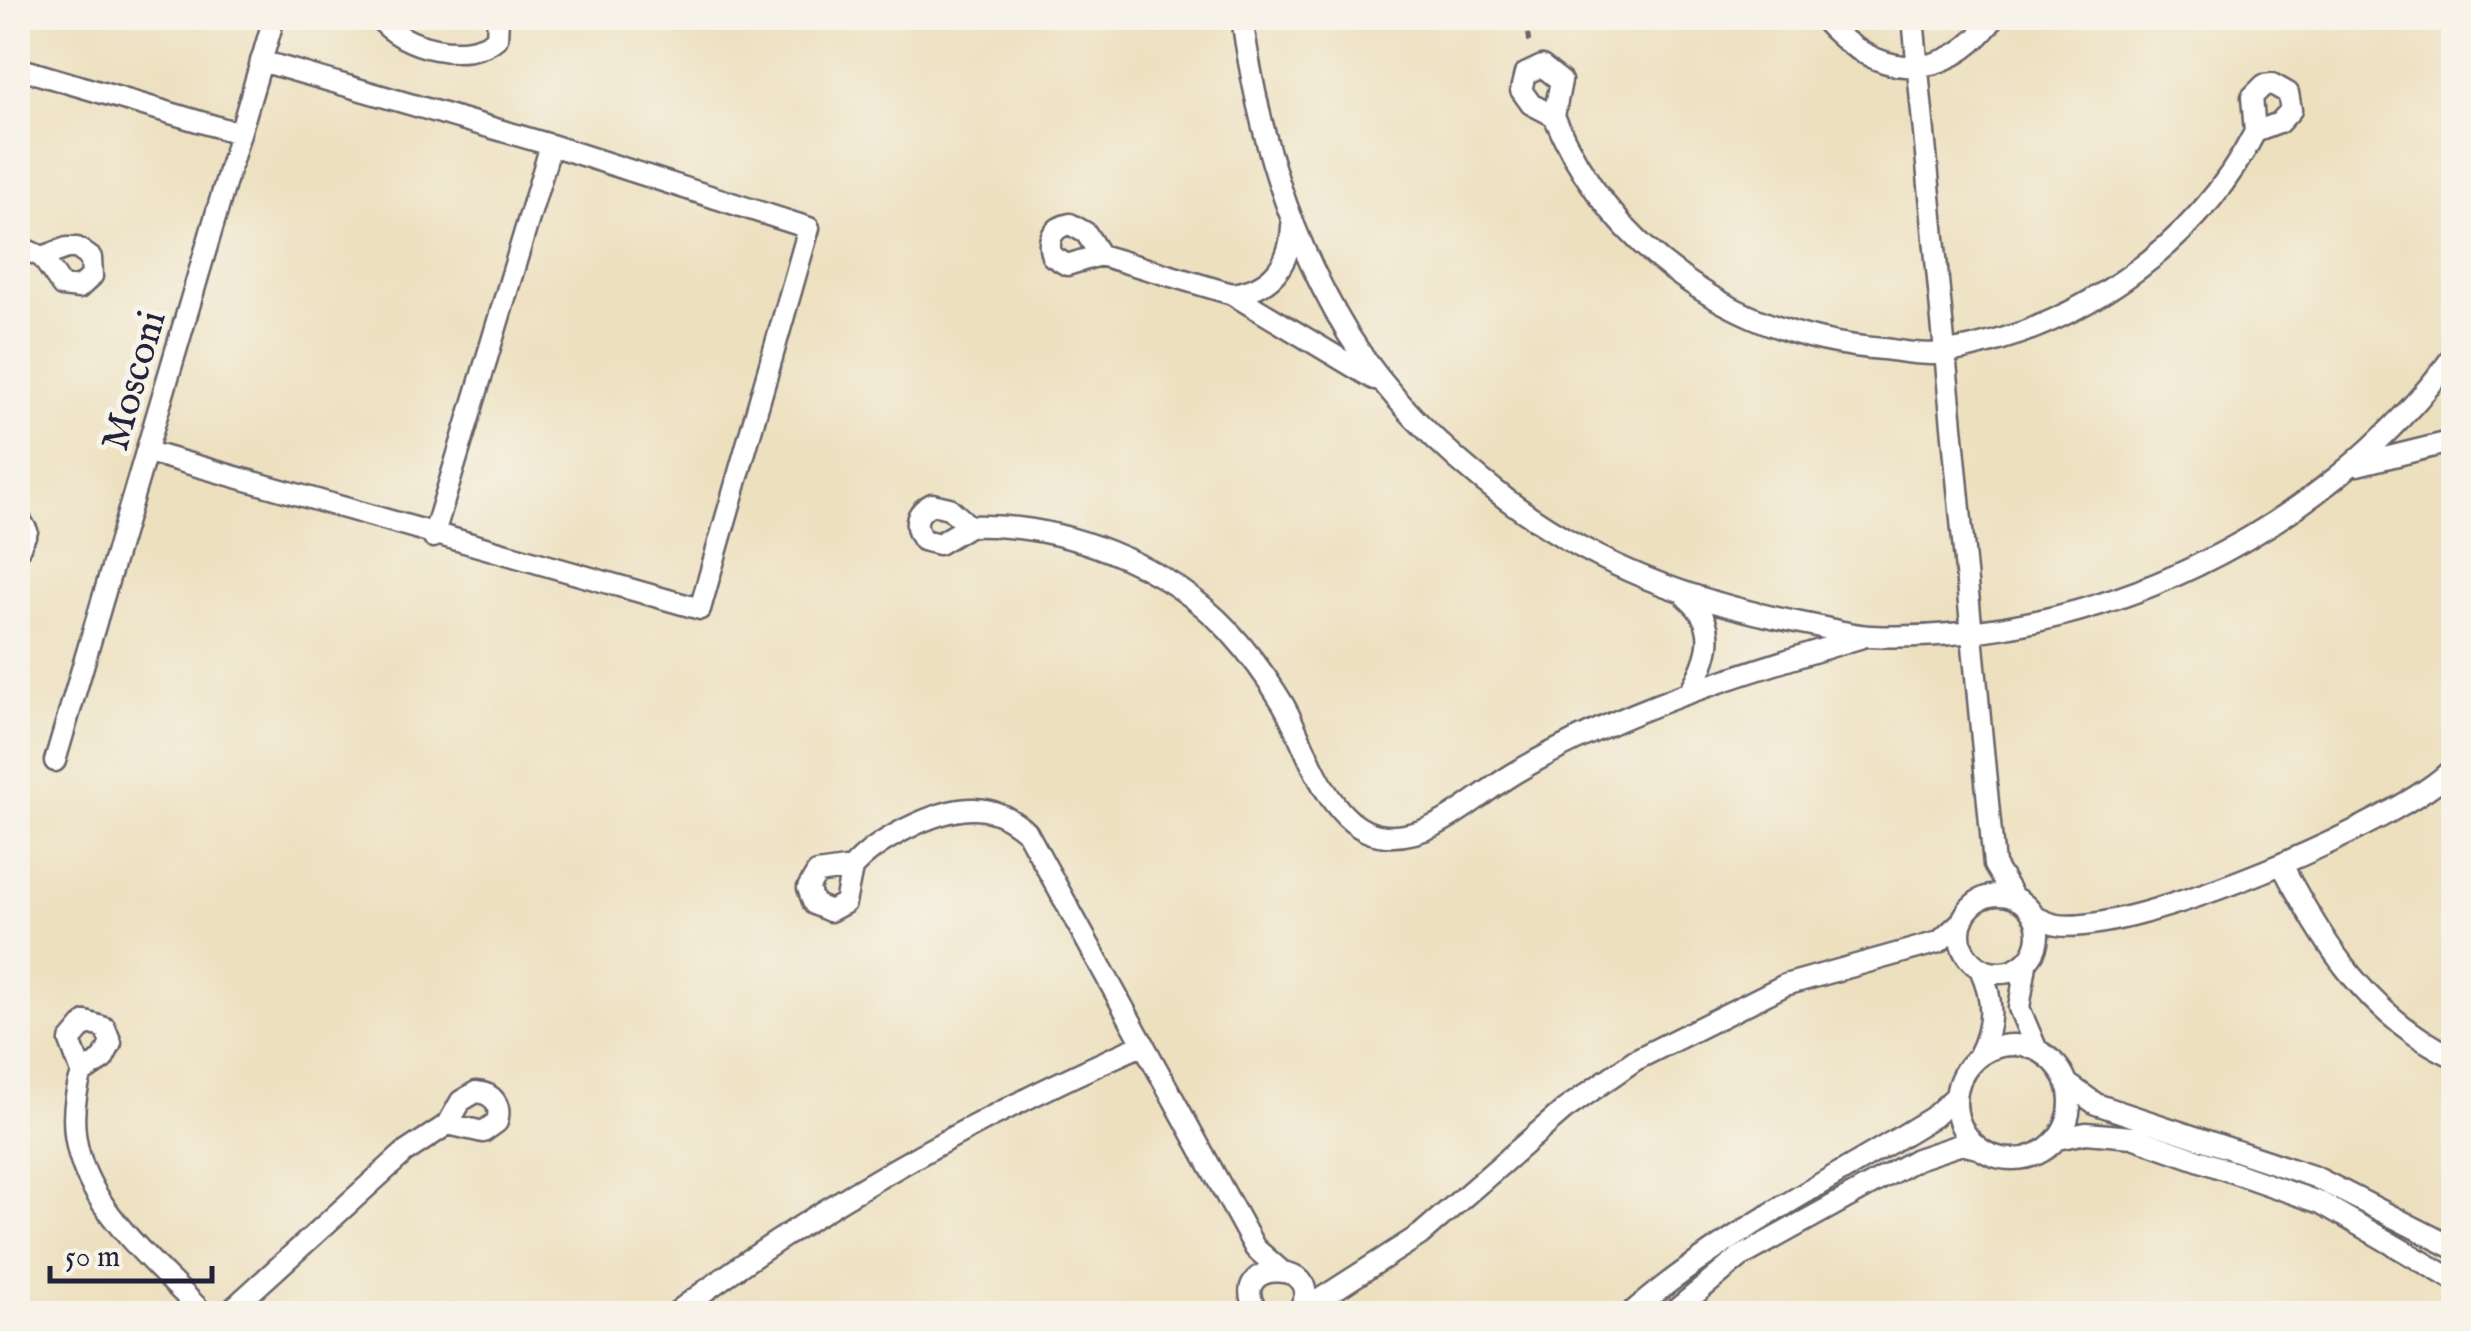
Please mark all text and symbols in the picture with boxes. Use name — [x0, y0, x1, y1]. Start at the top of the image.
street label: Mosconi — [91, 305, 180, 457]
scale bar — [50, 1221, 212, 1283]
text: 50 m — [65, 1239, 120, 1277]

